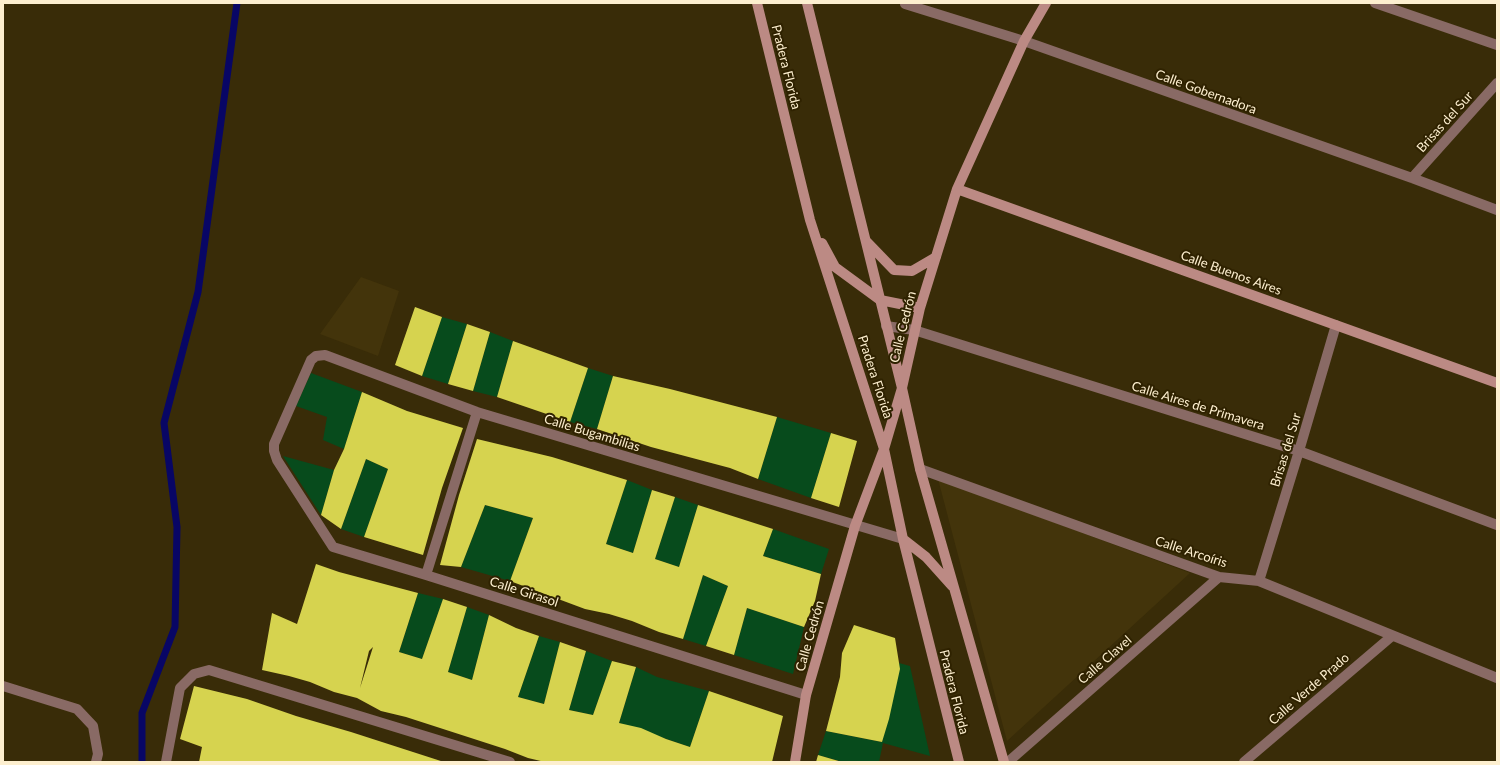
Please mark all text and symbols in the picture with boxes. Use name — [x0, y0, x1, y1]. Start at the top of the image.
street label: Pradera Florida — [768, 23, 804, 111]
street label: Calle Gobernadora — [1153, 66, 1259, 118]
street label: Brisas del Sur — [1414, 88, 1476, 156]
street label: Calle Buenos Aires — [1178, 247, 1284, 299]
street label: Calle Cedrón — [887, 290, 919, 364]
street label: Pradera Florida — [854, 333, 896, 421]
street label: Calle Aires de Primavera — [1130, 378, 1266, 434]
street label: Calle Bugambilias — [542, 411, 642, 455]
street label: Brisas del Sur — [1267, 411, 1305, 489]
street label: Calle Arcoíris — [1153, 533, 1229, 571]
street label: Calle Girasol — [488, 574, 560, 610]
street label: Calle Cedrón — [792, 599, 828, 673]
street label: Calle Clavel — [1075, 632, 1135, 688]
street label: Pradera Florida — [936, 648, 972, 736]
street label: Calle Verde Prado — [1266, 650, 1352, 728]

